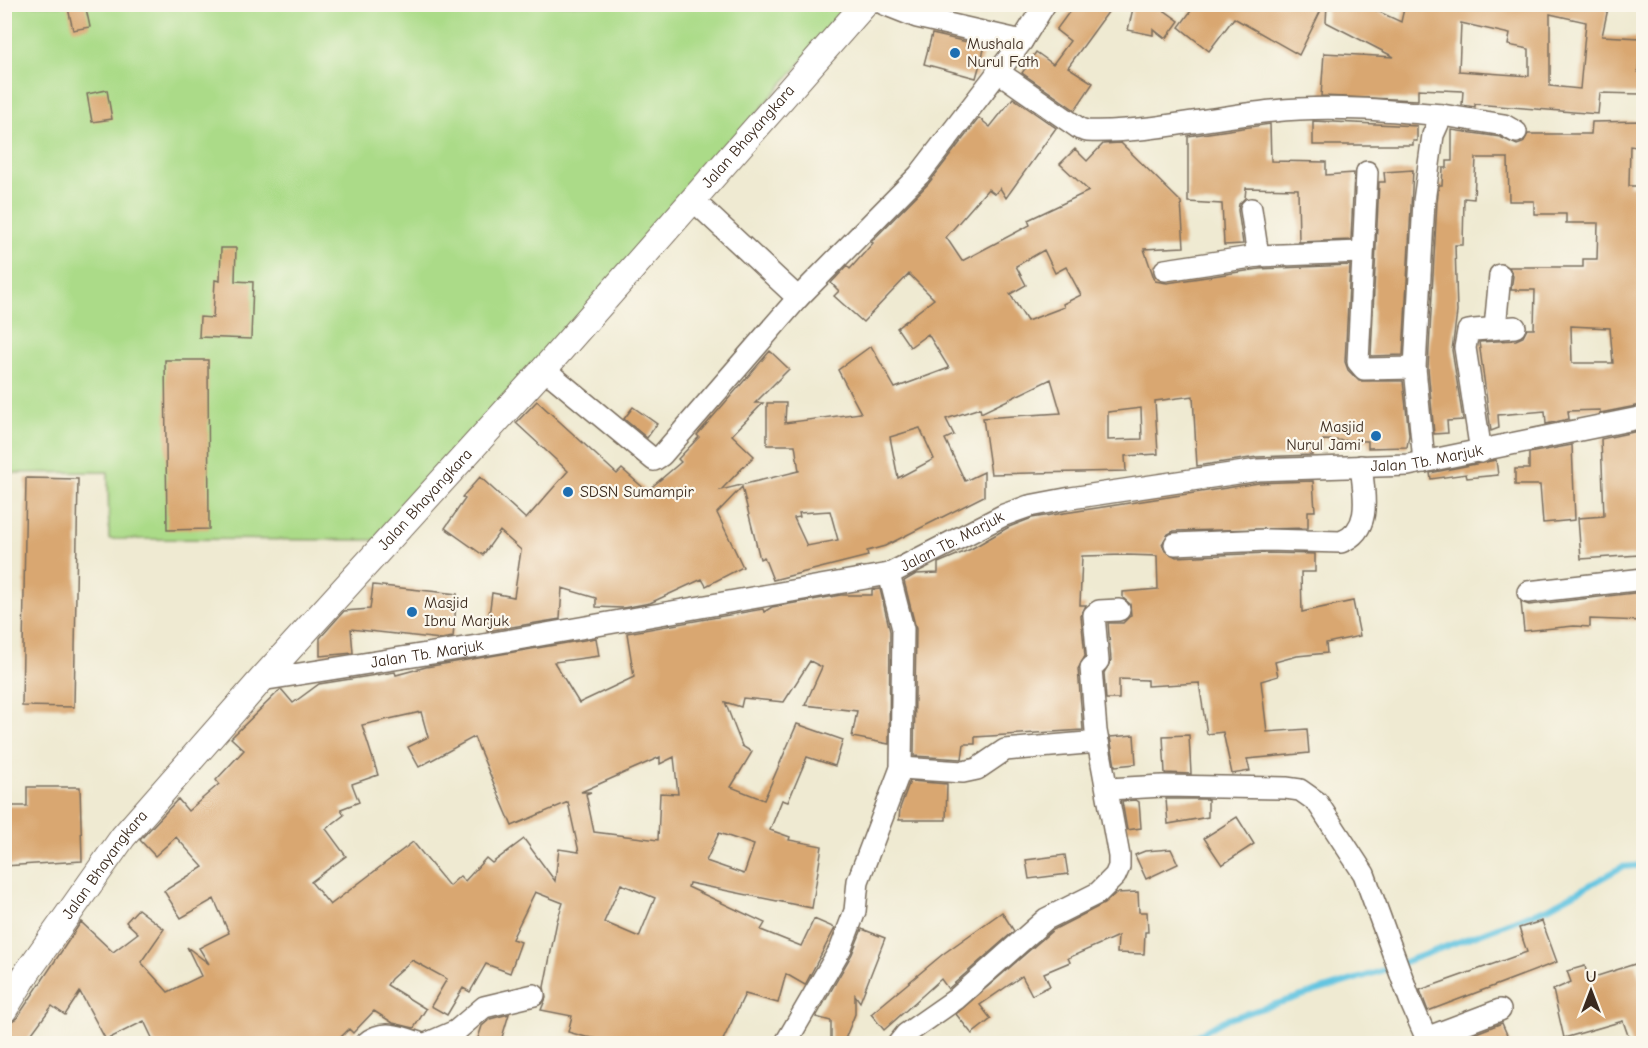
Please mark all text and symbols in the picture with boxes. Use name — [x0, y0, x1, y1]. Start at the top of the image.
place label: Mushala Nurul Fath — [967, 35, 1039, 71]
marker: Mushala Nurul Fath — [948, 46, 962, 60]
street label: Jalan Bhayangkara — [698, 82, 798, 192]
place label: Masjid Nurul Jami' — [1286, 418, 1364, 454]
marker: Masjid Nurul Jami' — [1369, 429, 1383, 443]
street label: Jalan Tb. Marjuk — [1370, 441, 1485, 475]
street label: Jalan Bhayangkara — [374, 445, 476, 554]
place label: SDSN Sumampir — [580, 483, 694, 501]
marker: SDSN Sumampir — [561, 485, 575, 499]
street label: Jalan Tb. Marjuk — [898, 507, 1007, 576]
place label: Masjid Ibnu Marjuk — [424, 594, 509, 630]
marker: Masjid Ibnu Marjuk — [405, 605, 419, 619]
street label: Jalan Tb. Marjuk — [369, 636, 485, 672]
street label: Jalan Bhayangkara — [59, 807, 151, 923]
north arrow — [1561, 961, 1621, 1021]
text: U — [1586, 968, 1596, 986]

